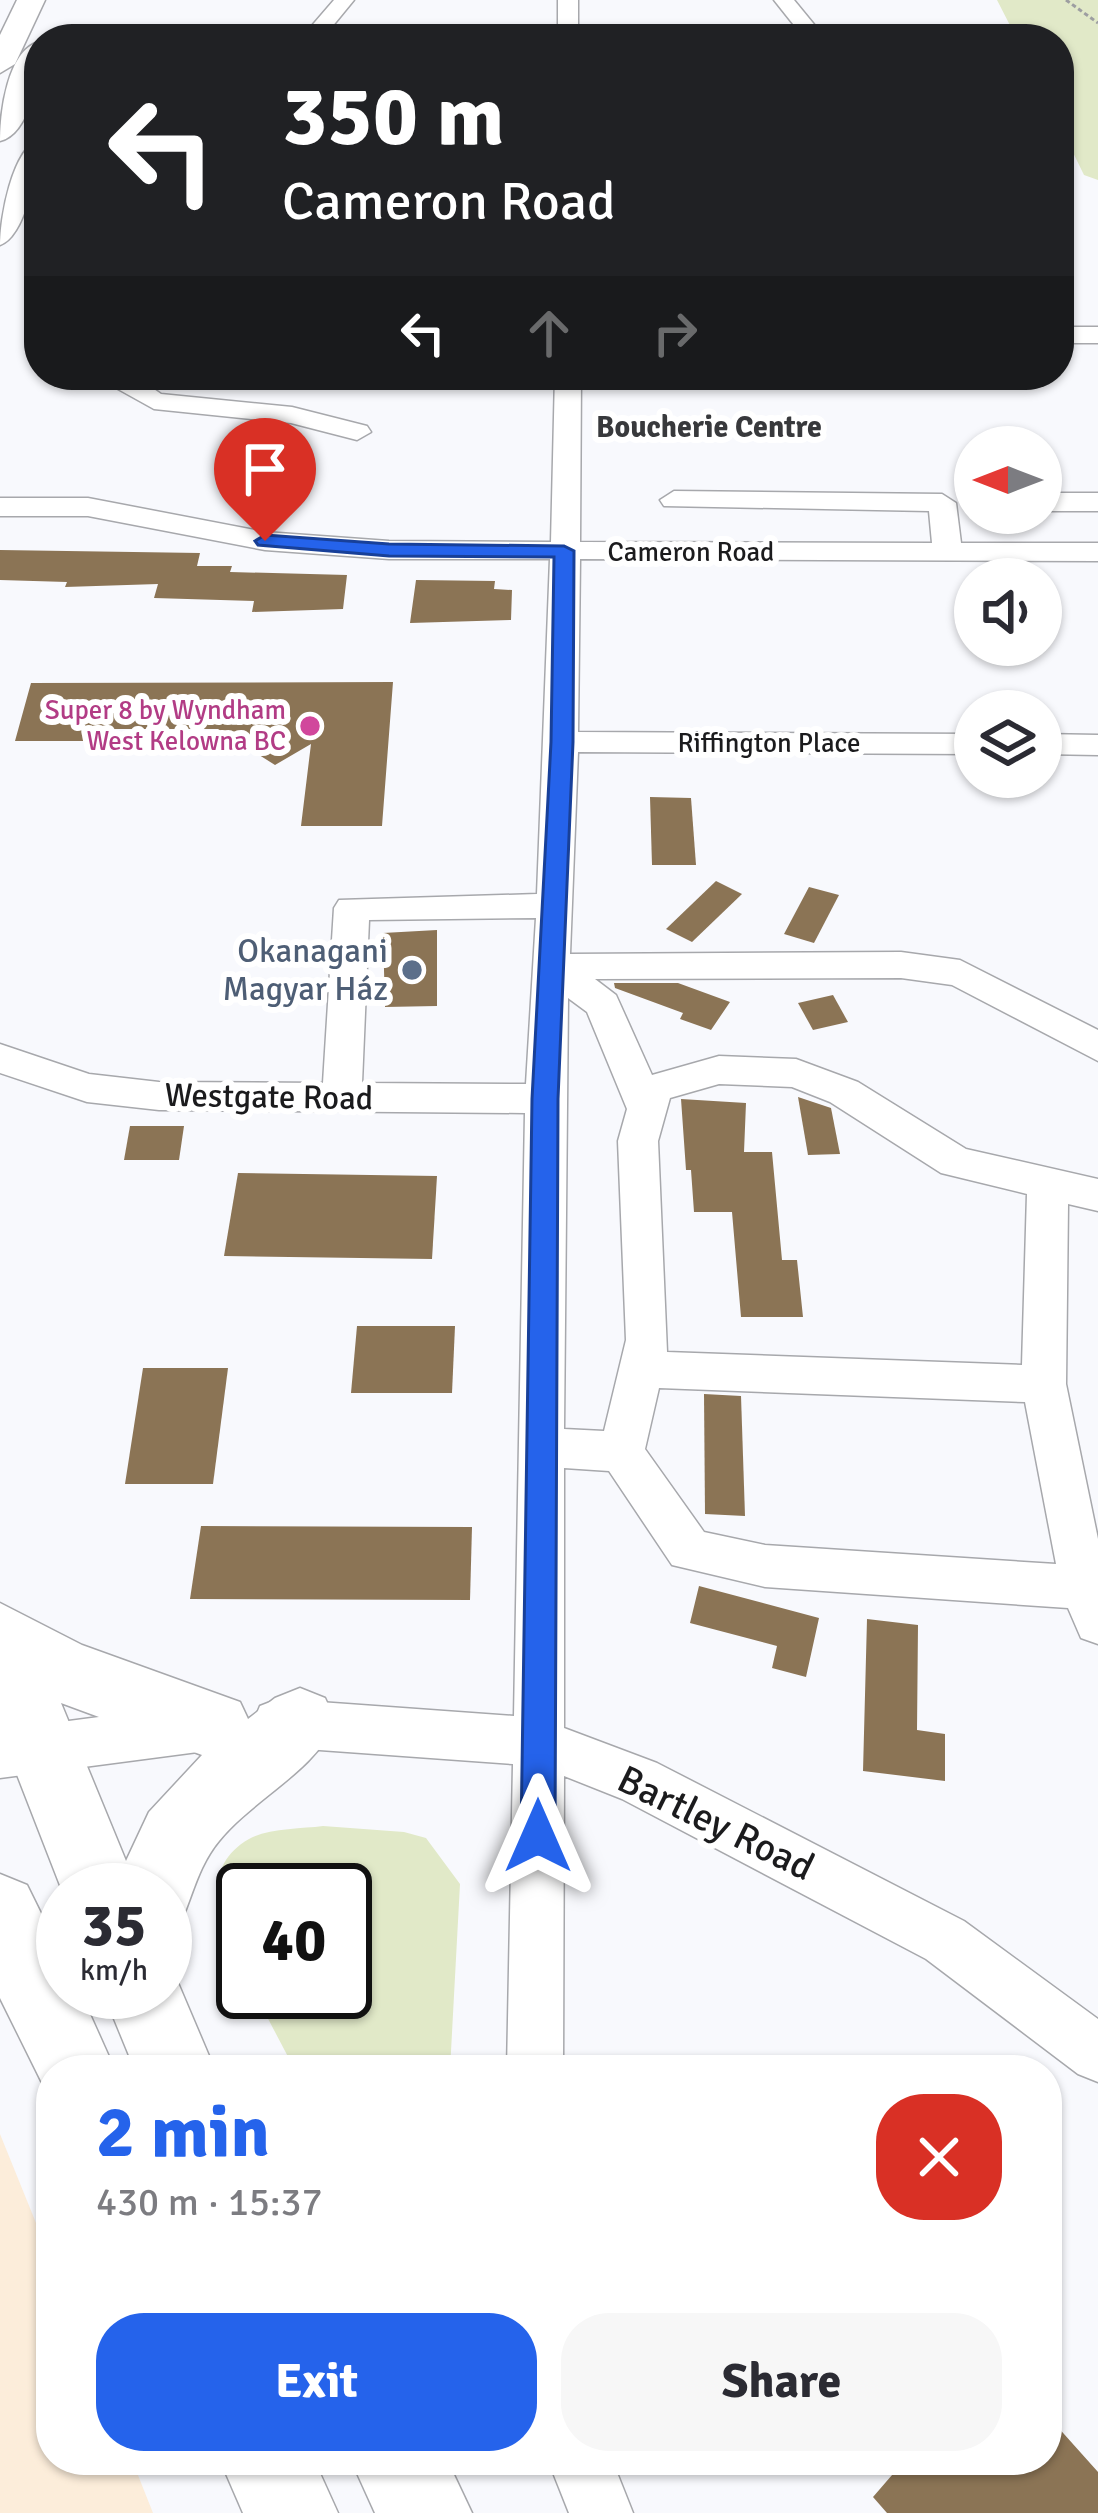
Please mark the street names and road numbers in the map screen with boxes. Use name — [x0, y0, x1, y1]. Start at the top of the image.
street label: Cameron Road — [608, 536, 774, 569]
street label: Riffington Place — [677, 727, 861, 760]
street label: Westgate Road — [164, 1075, 374, 1119]
street label: Bartley Road — [610, 1755, 822, 1891]

